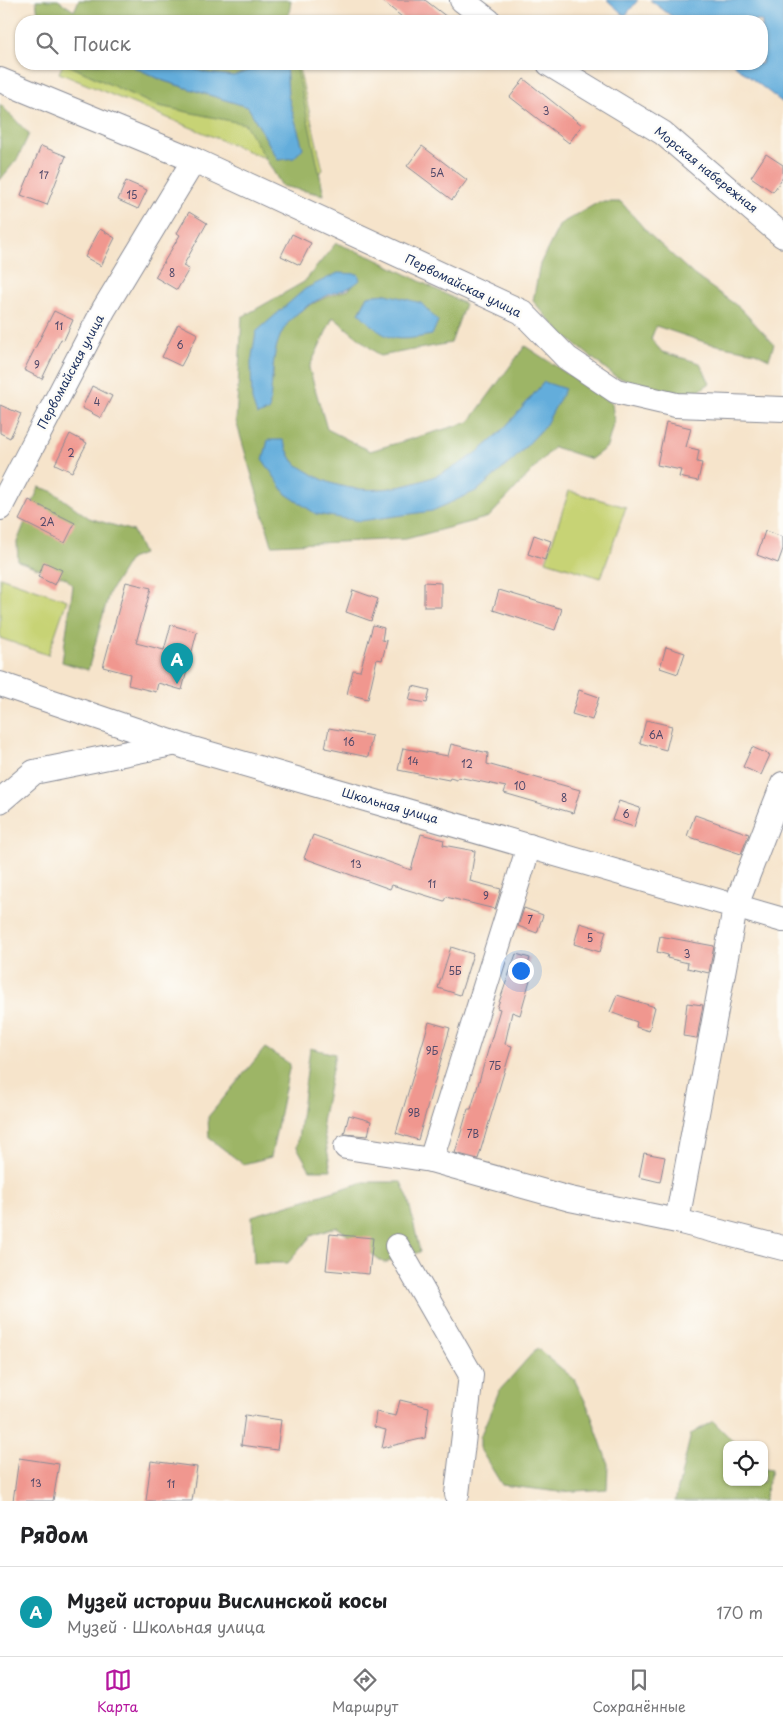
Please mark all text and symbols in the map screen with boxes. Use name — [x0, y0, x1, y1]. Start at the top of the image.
search box — [15, 15, 768, 70]
icon: search — [33, 29, 61, 57]
text: Поиск — [73, 29, 131, 57]
house number: 3 — [543, 103, 549, 118]
street label: Морская набережная — [651, 122, 762, 217]
house number: 5А — [430, 165, 444, 180]
house number: 17 — [39, 167, 50, 182]
house number: 15 — [127, 187, 137, 202]
street label: Первомайская улица — [402, 249, 525, 321]
house number: 8 — [169, 265, 175, 280]
street label: Первомайская улица — [32, 311, 108, 432]
house number: 11 — [55, 318, 63, 333]
house number: 6 — [176, 337, 184, 352]
house number: 9 — [34, 357, 40, 372]
house number: 4 — [94, 394, 101, 409]
house number: 2 — [67, 445, 75, 460]
house number: 2А — [40, 514, 55, 529]
pin: A — [161, 643, 193, 684]
house number: 6А — [649, 727, 664, 742]
house number: 16 — [343, 734, 355, 749]
house number: 14 — [407, 753, 419, 768]
house number: 12 — [461, 756, 473, 771]
house number: 10 — [514, 778, 526, 793]
street label: Школьная улица — [340, 783, 441, 828]
house number: 8 — [561, 790, 567, 805]
house number: 6 — [622, 806, 630, 821]
house number: 13 — [350, 856, 362, 871]
house number: 11 — [428, 876, 436, 891]
house number: 9 — [483, 888, 489, 903]
house number: 7 — [527, 912, 533, 927]
house number: 5 — [587, 930, 593, 945]
house number: 3 — [684, 946, 690, 961]
your location — [508, 958, 534, 984]
house number: 5Б — [449, 963, 462, 978]
house number: 9Б — [426, 1043, 439, 1058]
house number: 7Б — [489, 1058, 502, 1073]
house number: 9В — [408, 1105, 421, 1120]
house number: 7В — [467, 1126, 480, 1141]
map controls — [723, 1441, 768, 1486]
button: locate — [723, 1441, 768, 1486]
house number: 13 — [30, 1475, 42, 1490]
house number: 11 — [167, 1476, 175, 1491]
text: Рядом — [20, 1518, 88, 1550]
text: Музей истории Вислинской косы — [67, 1586, 387, 1614]
text: A — [30, 1600, 42, 1624]
text: 170 m — [717, 1600, 763, 1624]
text: Музей · Школьная улица — [67, 1614, 265, 1638]
tab: Карта — [97, 1666, 138, 1717]
tab: Маршрут — [332, 1666, 398, 1717]
tab: Сохранённые — [592, 1666, 686, 1717]

